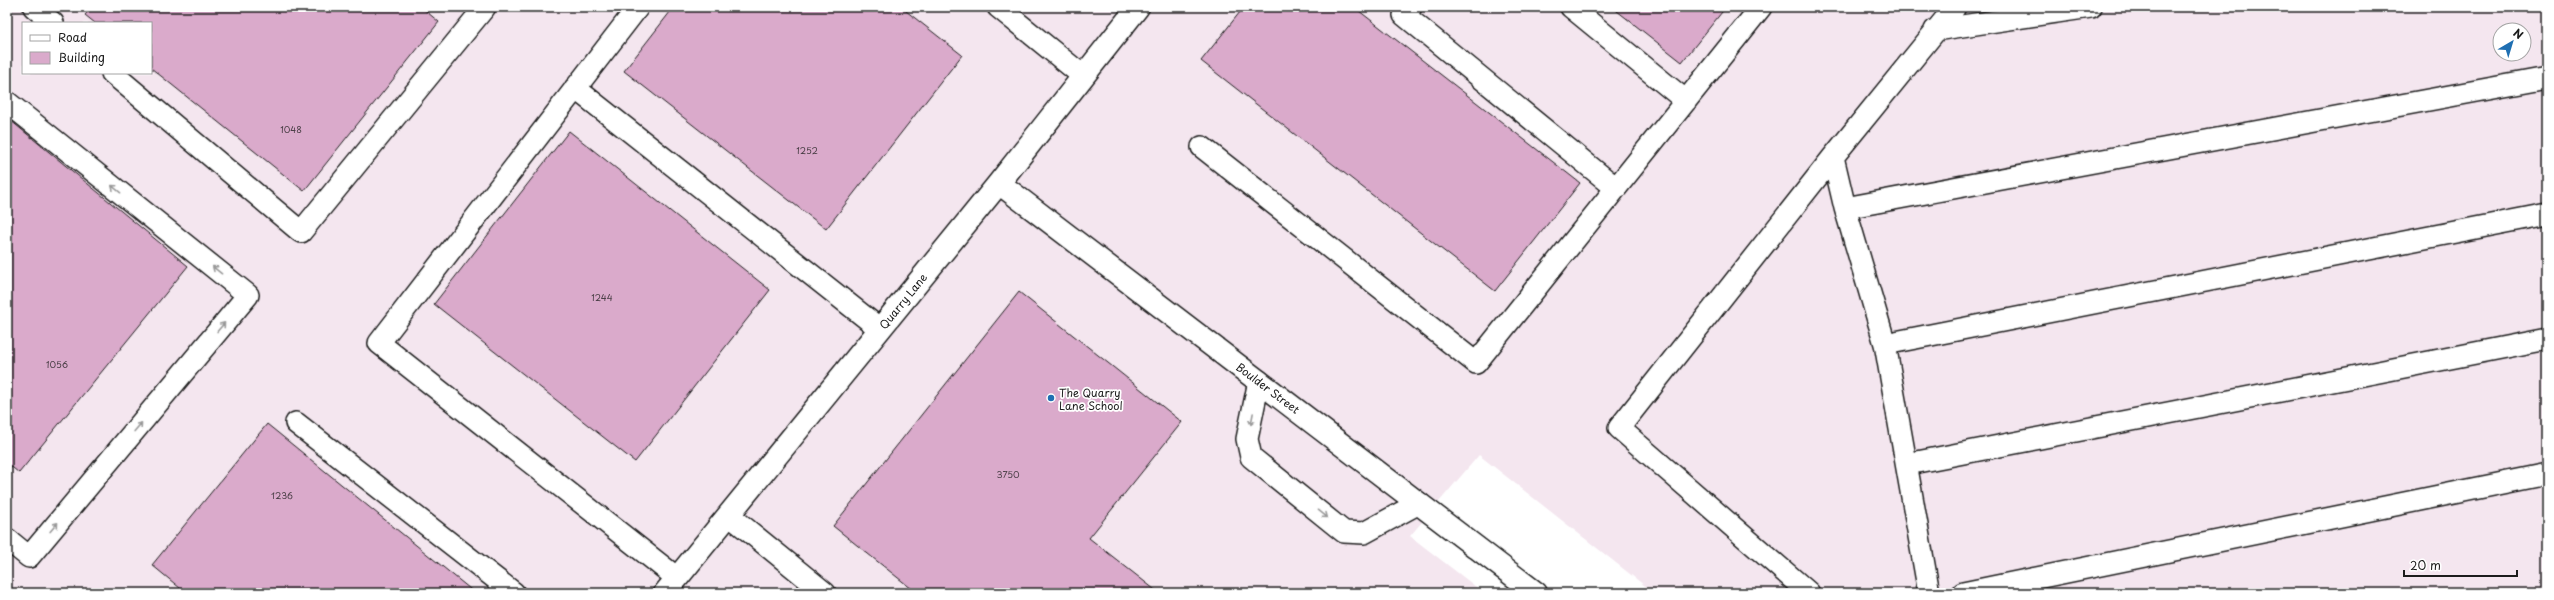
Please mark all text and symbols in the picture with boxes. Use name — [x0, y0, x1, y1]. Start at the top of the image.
legend — [22, 22, 152, 74]
north arrow — [2492, 22, 2532, 62]
text: N — [2510, 24, 2527, 43]
text: Road — [58, 28, 87, 46]
text: Building — [58, 48, 105, 66]
house number: 1048 — [280, 122, 302, 136]
house number: 1252 — [796, 143, 818, 157]
one-way arrow — [110, 185, 121, 193]
one-way arrow — [212, 266, 223, 275]
street label: Quarry Lane — [875, 269, 931, 333]
house number: 1244 — [591, 290, 613, 304]
one-way arrow — [216, 322, 225, 333]
house number: 1056 — [46, 357, 68, 371]
street label: Boulder Street — [1232, 358, 1304, 418]
place label: The Quarry Lane School — [1059, 384, 1123, 414]
marker: The Quarry Lane School — [1046, 393, 1056, 403]
one-way arrow — [1247, 412, 1255, 425]
one-way arrow — [133, 422, 142, 433]
house number: 3750 — [997, 467, 1020, 481]
house number: 1236 — [271, 488, 293, 502]
one-way arrow — [1317, 510, 1328, 519]
one-way arrow — [50, 522, 59, 533]
scale bar — [2404, 552, 2517, 578]
text: 20 m — [2410, 556, 2441, 574]

